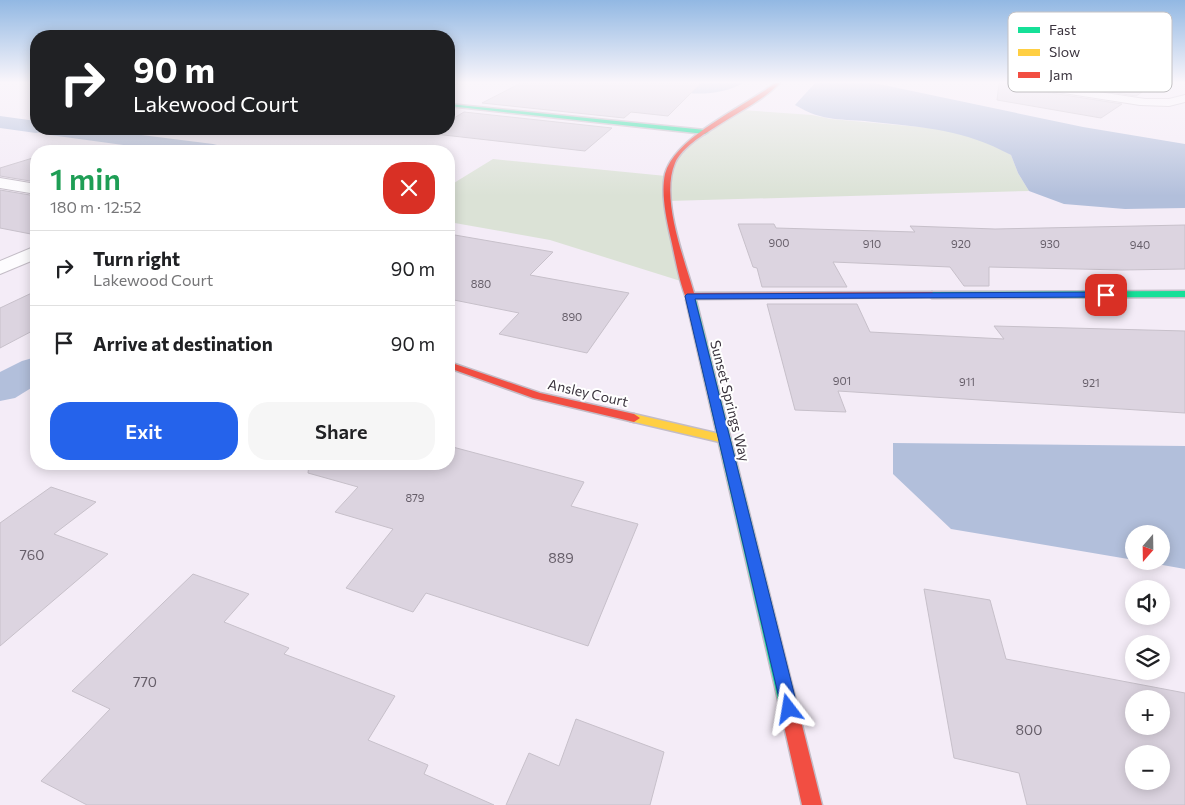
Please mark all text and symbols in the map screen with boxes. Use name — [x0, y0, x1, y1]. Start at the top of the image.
legend — [1008, 12, 1172, 92]
text: Fast — [1049, 21, 1076, 38]
text: Slow — [1049, 43, 1080, 60]
text: 90 m — [133, 47, 215, 90]
icon: right — [50, 50, 115, 115]
text: Jam — [1049, 66, 1073, 83]
text: Lakewood Court — [133, 90, 299, 117]
text: 1 min — [50, 159, 121, 196]
button: close — [383, 162, 435, 214]
text: 180 m · 12:52 — [50, 197, 141, 216]
house number: 900 — [768, 236, 790, 249]
house number: 910 — [863, 237, 881, 250]
house number: 920 — [951, 237, 971, 250]
house number: 930 — [1040, 237, 1060, 250]
house number: 940 — [1130, 238, 1150, 251]
text: Turn right — [93, 247, 180, 270]
icon: right — [50, 254, 78, 282]
text: 90 m — [391, 257, 435, 280]
text: Lakewood Court — [93, 270, 213, 289]
pin — [1085, 274, 1127, 316]
house number: 880 — [471, 277, 491, 290]
icon: arrive — [1092, 281, 1120, 309]
house number: 890 — [562, 310, 582, 323]
icon: arrive — [50, 329, 78, 357]
text: Arrive at destination — [93, 332, 273, 355]
text: 90 m — [391, 332, 435, 355]
street label: Sunset Springs Way — [707, 338, 754, 463]
house number: 901 — [833, 374, 851, 387]
street label: Ansley Court — [546, 375, 630, 410]
house number: 911 — [959, 375, 975, 388]
house number: 921 — [1082, 376, 1100, 389]
button: Exit — [50, 402, 238, 460]
button: Share — [248, 402, 435, 460]
house number: 879 — [405, 491, 425, 504]
north arrow — [1125, 525, 1170, 570]
map controls — [1125, 525, 1170, 790]
house number: 760 — [20, 546, 45, 563]
house number: 889 — [548, 549, 574, 566]
button: sound — [1125, 580, 1170, 625]
button: layers — [1125, 635, 1170, 680]
house number: 770 — [133, 673, 157, 690]
position arrow — [762, 682, 814, 734]
button: + — [1125, 690, 1170, 735]
house number: 800 — [1016, 721, 1042, 738]
button: − — [1125, 745, 1170, 790]

